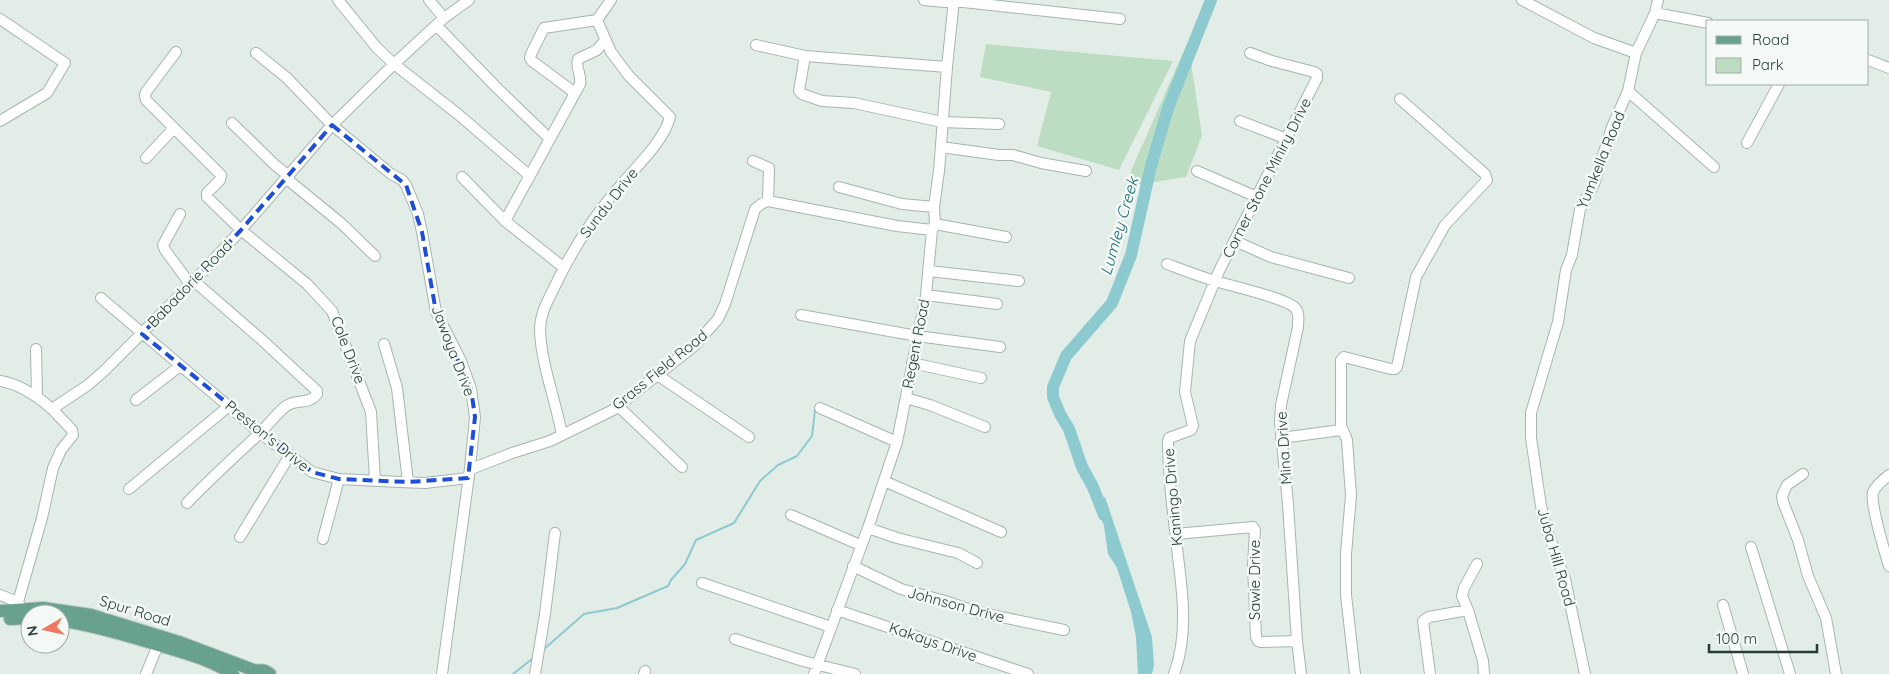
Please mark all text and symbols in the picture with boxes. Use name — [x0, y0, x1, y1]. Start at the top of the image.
legend — [1706, 20, 1869, 85]
text: Road — [1752, 30, 1789, 49]
text: Park — [1752, 55, 1784, 74]
street label: Corner Stone Miniry Drive — [1218, 94, 1315, 261]
street label: Yumkella Road — [1572, 108, 1629, 211]
street label: Sundu Drive — [575, 164, 642, 242]
water label: Lumley Creek — [1095, 173, 1143, 277]
street label: Babadorie Road — [143, 236, 236, 331]
street label: Regent Road — [898, 297, 934, 390]
street label: Jawoya Drive — [427, 303, 479, 399]
street label: Cole Drive — [327, 313, 370, 386]
street label: Grass Field Road — [608, 325, 711, 414]
street label: Preston's Drive — [221, 396, 313, 475]
street label: Mina Drive — [1271, 411, 1296, 485]
street label: Kaningo Drive — [1159, 447, 1186, 547]
street label: Juba Hill Road — [1533, 505, 1580, 608]
street label: Sawie Drive — [1245, 540, 1264, 620]
street label: Johnson Drive — [905, 582, 1007, 627]
street label: Spur Road — [97, 591, 173, 630]
north arrow — [20, 604, 70, 654]
street label: Kakays Drive — [887, 618, 980, 665]
scale bar — [1709, 622, 1816, 654]
text: N — [22, 625, 42, 638]
text: 100 m — [1716, 629, 1757, 648]

